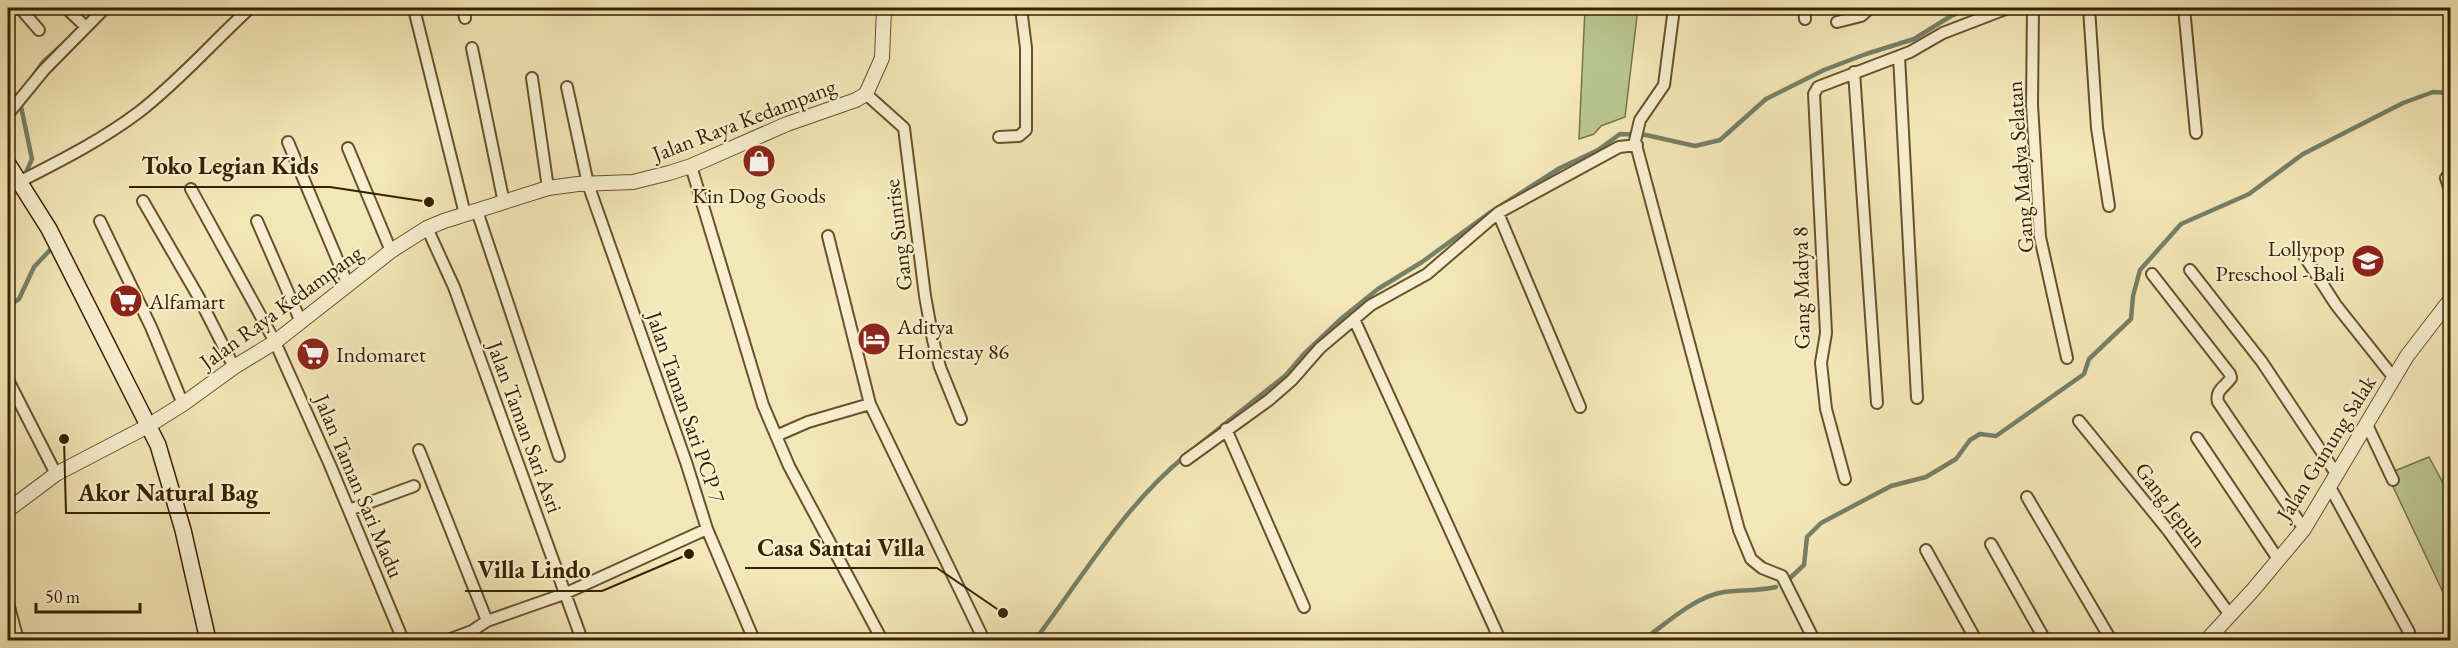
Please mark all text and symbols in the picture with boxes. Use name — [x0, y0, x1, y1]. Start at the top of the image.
street label: Jalan Raya Kedampang — [646, 71, 840, 169]
street label: Gang Madya Selatan — [1999, 80, 2040, 254]
shop icon: Kin Dog Goods — [741, 143, 777, 179]
callout: Toko Legian Kids — [129, 145, 330, 187]
text: Toko Legian Kids — [141, 150, 319, 182]
street label: Gang Sunrise — [877, 177, 919, 292]
place label: Kin Dog Goods — [692, 181, 826, 210]
street label: Gang Madya 8 — [1785, 226, 1817, 350]
place label: Lollypop Preschool - Bali — [2216, 234, 2345, 288]
street label: Jalan Raya Kedampang — [192, 238, 368, 377]
school or university icon: Lollypop Preschool - Bali — [2350, 243, 2386, 279]
supermarket icon: Alfamart — [108, 283, 144, 319]
place label: Alfamart — [148, 287, 225, 316]
street label: Jalan Taman Sari PCP 7 — [639, 306, 732, 507]
place label: Aditya Homestay 86 — [896, 312, 1010, 366]
hotel icon: Aditya Homestay 86 — [856, 321, 892, 357]
street label: Jalan Taman Sari Asri — [480, 335, 570, 517]
supermarket icon: Indomaret — [295, 336, 331, 372]
place label: Indomaret — [336, 340, 426, 369]
street label: Jalan Gunung Salak — [2269, 369, 2383, 528]
street label: Jalan Taman Sari Madu — [306, 388, 411, 582]
street label: Gang Jepun — [2128, 456, 2214, 554]
callout: Akor Natural Bag — [66, 471, 270, 513]
text: Akor Natural Bag — [77, 477, 259, 509]
callout: Casa Santai Villa — [745, 526, 937, 568]
text: Casa Santai Villa — [757, 532, 925, 563]
callout: Villa Lindo — [465, 549, 602, 591]
text: Villa Lindo — [478, 554, 590, 585]
scale bar — [36, 576, 140, 614]
text: 50 m — [45, 585, 80, 608]

